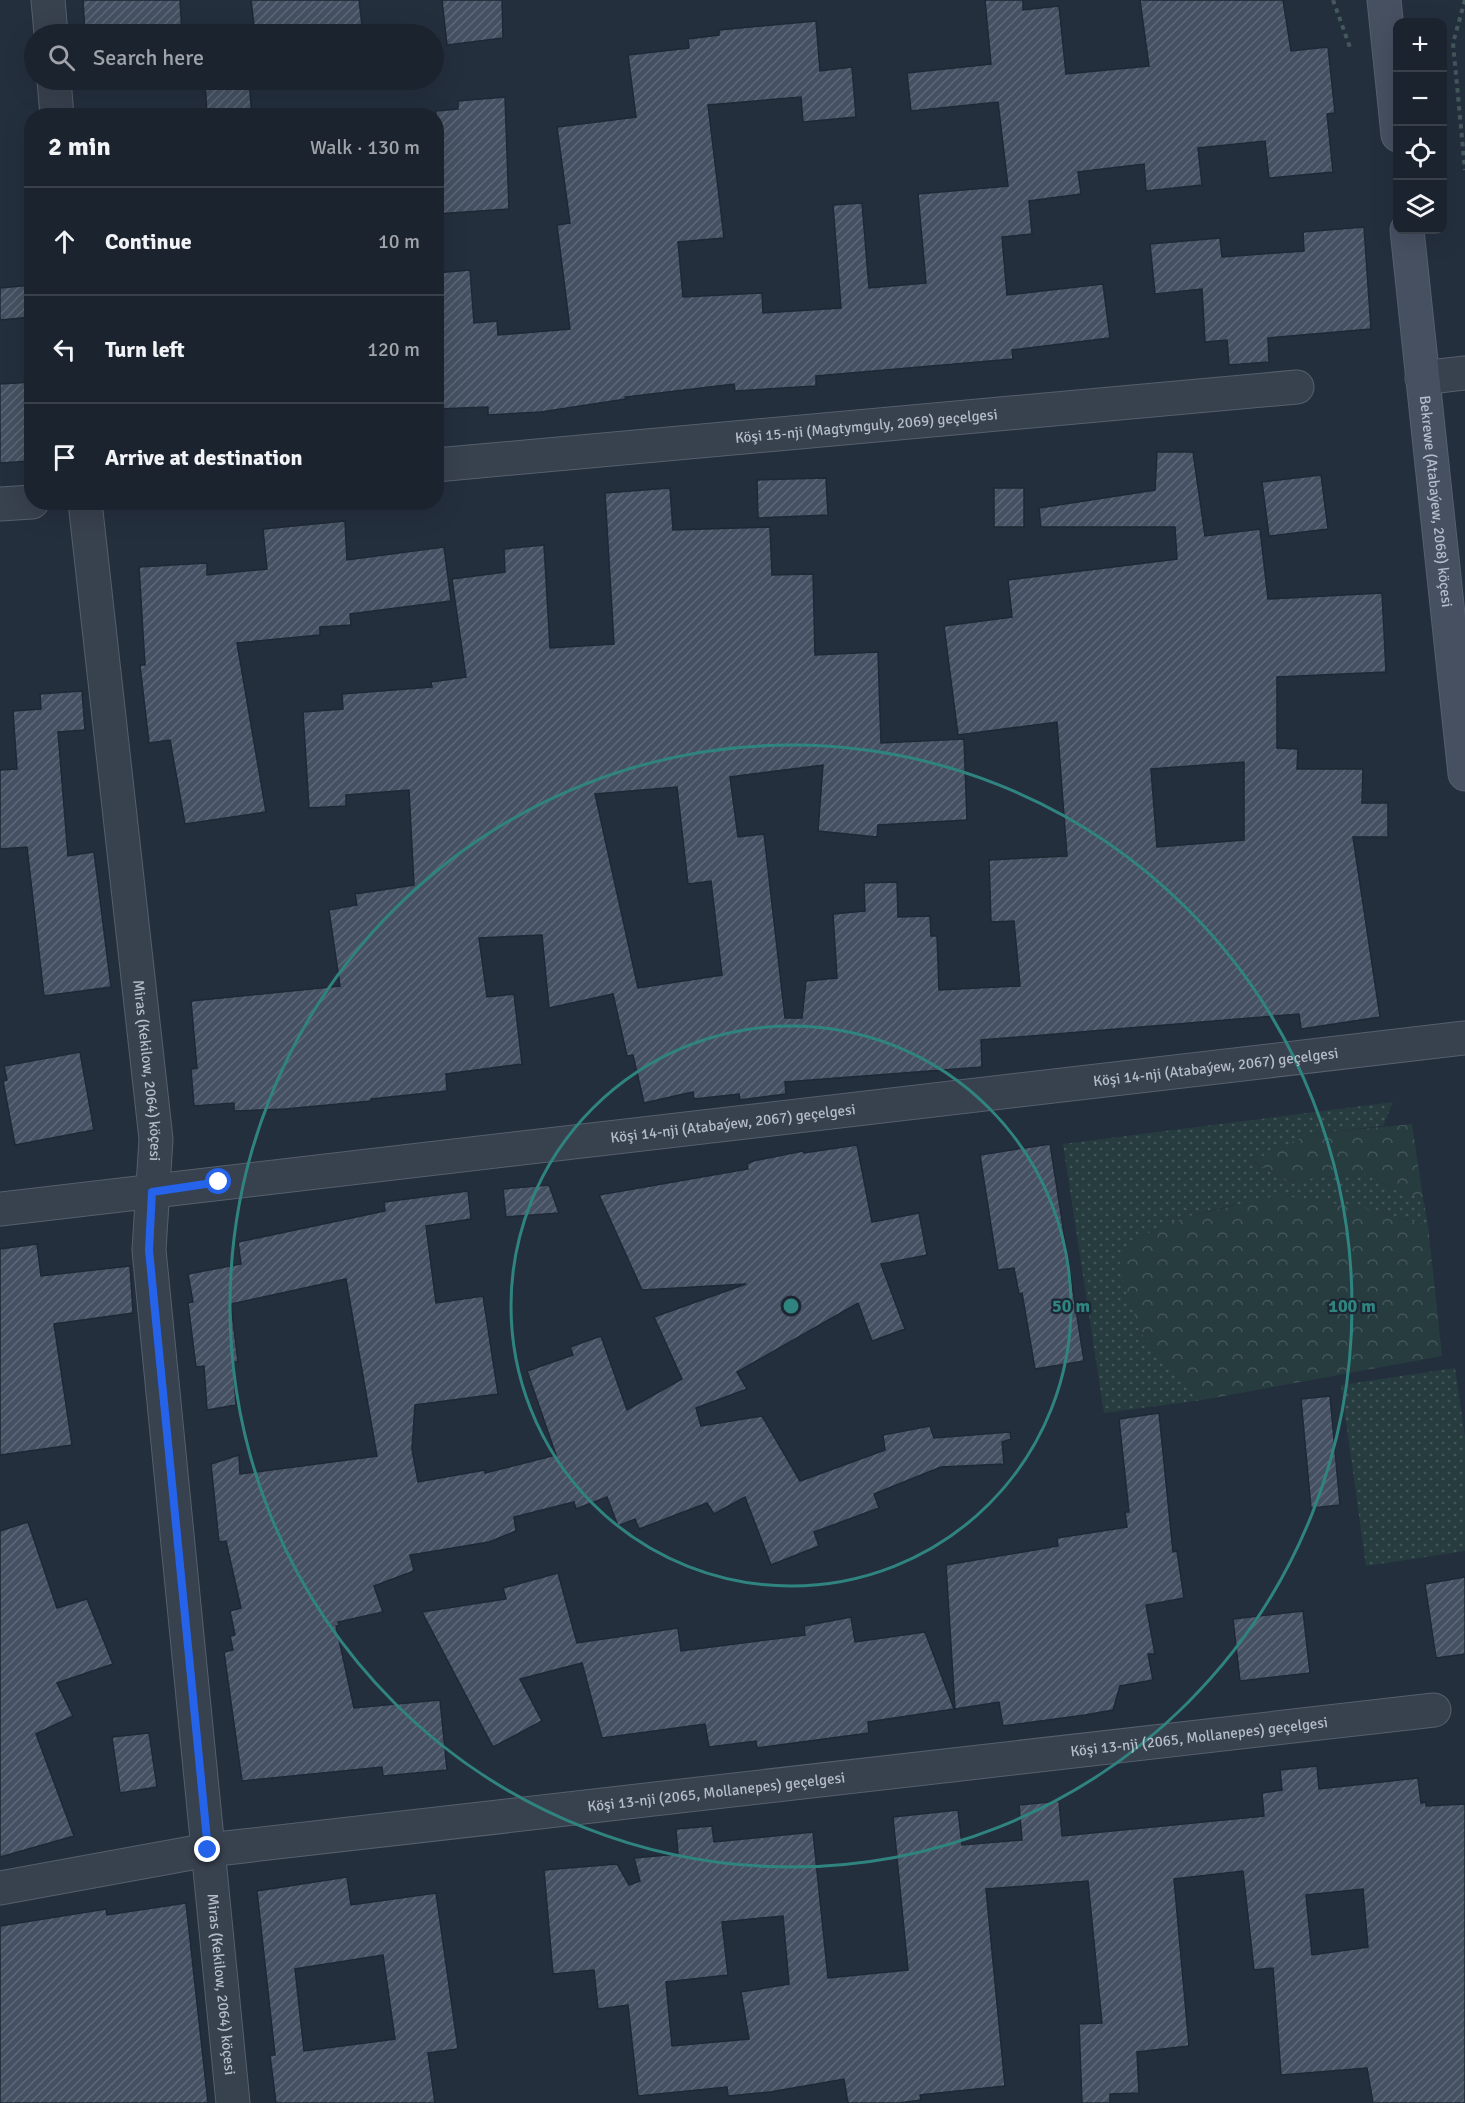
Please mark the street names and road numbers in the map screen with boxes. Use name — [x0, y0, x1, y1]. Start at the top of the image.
street label: Bekrewe (Atabaýew, 2068) köçesi — [1416, 395, 1456, 608]
street label: Köşi 15-nji (Magtymguly, 2069) geçelgesi — [734, 405, 998, 447]
street label: Miras (Kekilow, 2064) köçesi — [129, 979, 165, 1162]
street label: Köşi 14-nji (Atabaýew, 2067) geçelgesi — [1092, 1044, 1339, 1090]
street label: Köşi 14-nji (Atabaýew, 2067) geçelgesi — [609, 1100, 857, 1147]
street label: Köşi 13-nji (2065, Mollanepes) geçelgesi — [1069, 1713, 1329, 1760]
street label: Köşi 13-nji (2065, Mollanepes) geçelgesi — [587, 1768, 846, 1816]
street label: Miras (Kekilow, 2064) köçesi — [203, 1893, 239, 2076]

